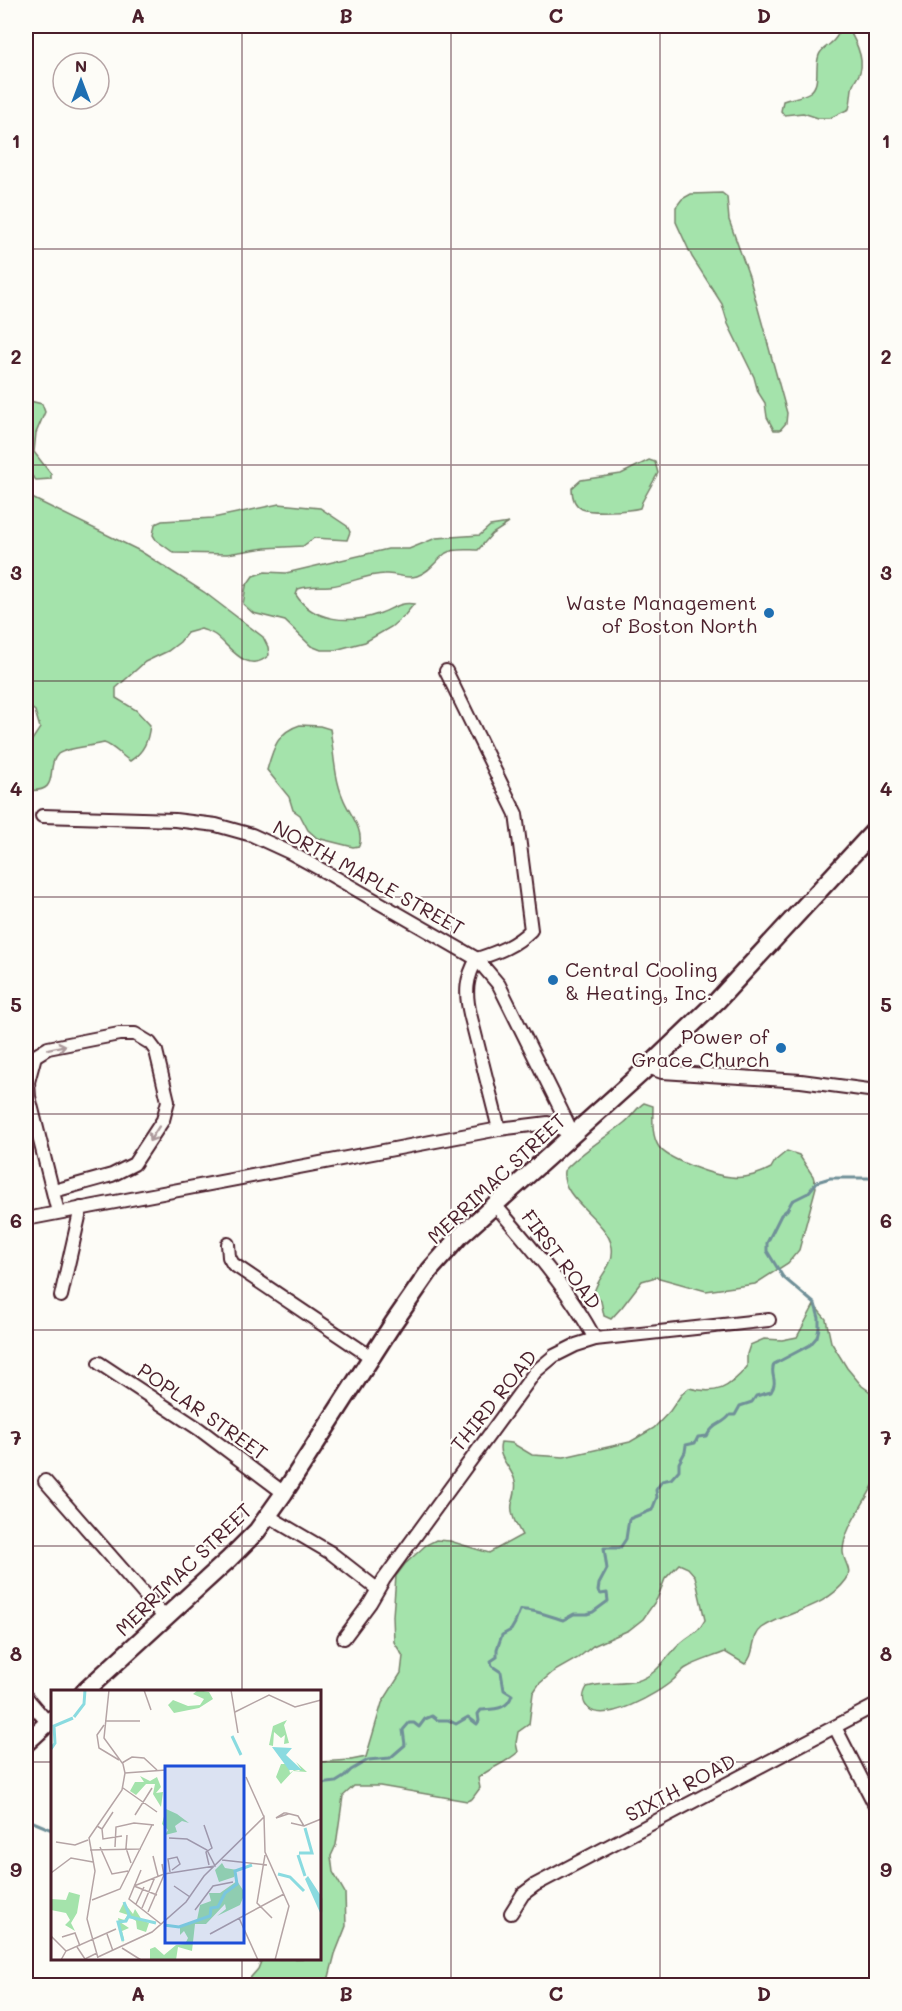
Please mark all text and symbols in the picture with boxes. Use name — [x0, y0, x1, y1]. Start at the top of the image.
text: A — [131, 2, 145, 28]
text: B — [339, 2, 353, 28]
text: C — [549, 2, 564, 28]
text: D — [757, 2, 771, 28]
north arrow — [51, 51, 111, 111]
text: N — [75, 55, 87, 76]
text: 1 — [12, 127, 20, 153]
text: 1 — [882, 127, 890, 153]
text: 2 — [10, 343, 22, 369]
text: 2 — [880, 343, 892, 369]
text: 3 — [10, 559, 22, 585]
text: 3 — [880, 559, 892, 585]
place label: Waste Management of Boston North — [566, 589, 757, 638]
marker: Waste Management of Boston North — [762, 606, 776, 620]
text: 4 — [10, 775, 23, 801]
text: 4 — [880, 775, 893, 801]
street label: NORTH MAPLE STREET — [269, 814, 469, 940]
place label: Central Cooling & Heating, Inc. — [565, 956, 717, 1005]
marker: Central Cooling & Heating, Inc. — [546, 973, 560, 987]
text: 5 — [10, 991, 22, 1017]
text: 5 — [880, 991, 892, 1017]
place label: Power of Grace Church — [632, 1023, 770, 1072]
one-way arrow — [47, 1040, 66, 1052]
marker: Power of Grace Church — [774, 1041, 788, 1055]
street label: MERRIMAC STREET — [421, 1107, 571, 1249]
one-way arrow — [148, 1126, 160, 1142]
street label: FIRST ROAD — [516, 1204, 608, 1314]
text: 6 — [10, 1207, 22, 1233]
text: 6 — [880, 1207, 892, 1233]
street label: THIRD ROAD — [444, 1344, 542, 1456]
street label: POPLAR STREET — [133, 1356, 273, 1466]
text: 7 — [10, 1424, 22, 1450]
text: 7 — [880, 1424, 892, 1450]
street label: MERRIMAC STREET — [109, 1497, 257, 1641]
text: 8 — [10, 1640, 22, 1666]
text: 8 — [880, 1640, 892, 1666]
inset map — [51, 1690, 321, 1960]
street label: SIXTH ROAD — [620, 1747, 740, 1827]
text: 9 — [10, 1856, 22, 1882]
text: 9 — [880, 1856, 892, 1882]
text: A — [131, 1980, 145, 2006]
text: B — [339, 1980, 353, 2006]
text: C — [549, 1980, 564, 2006]
text: D — [757, 1980, 771, 2006]

